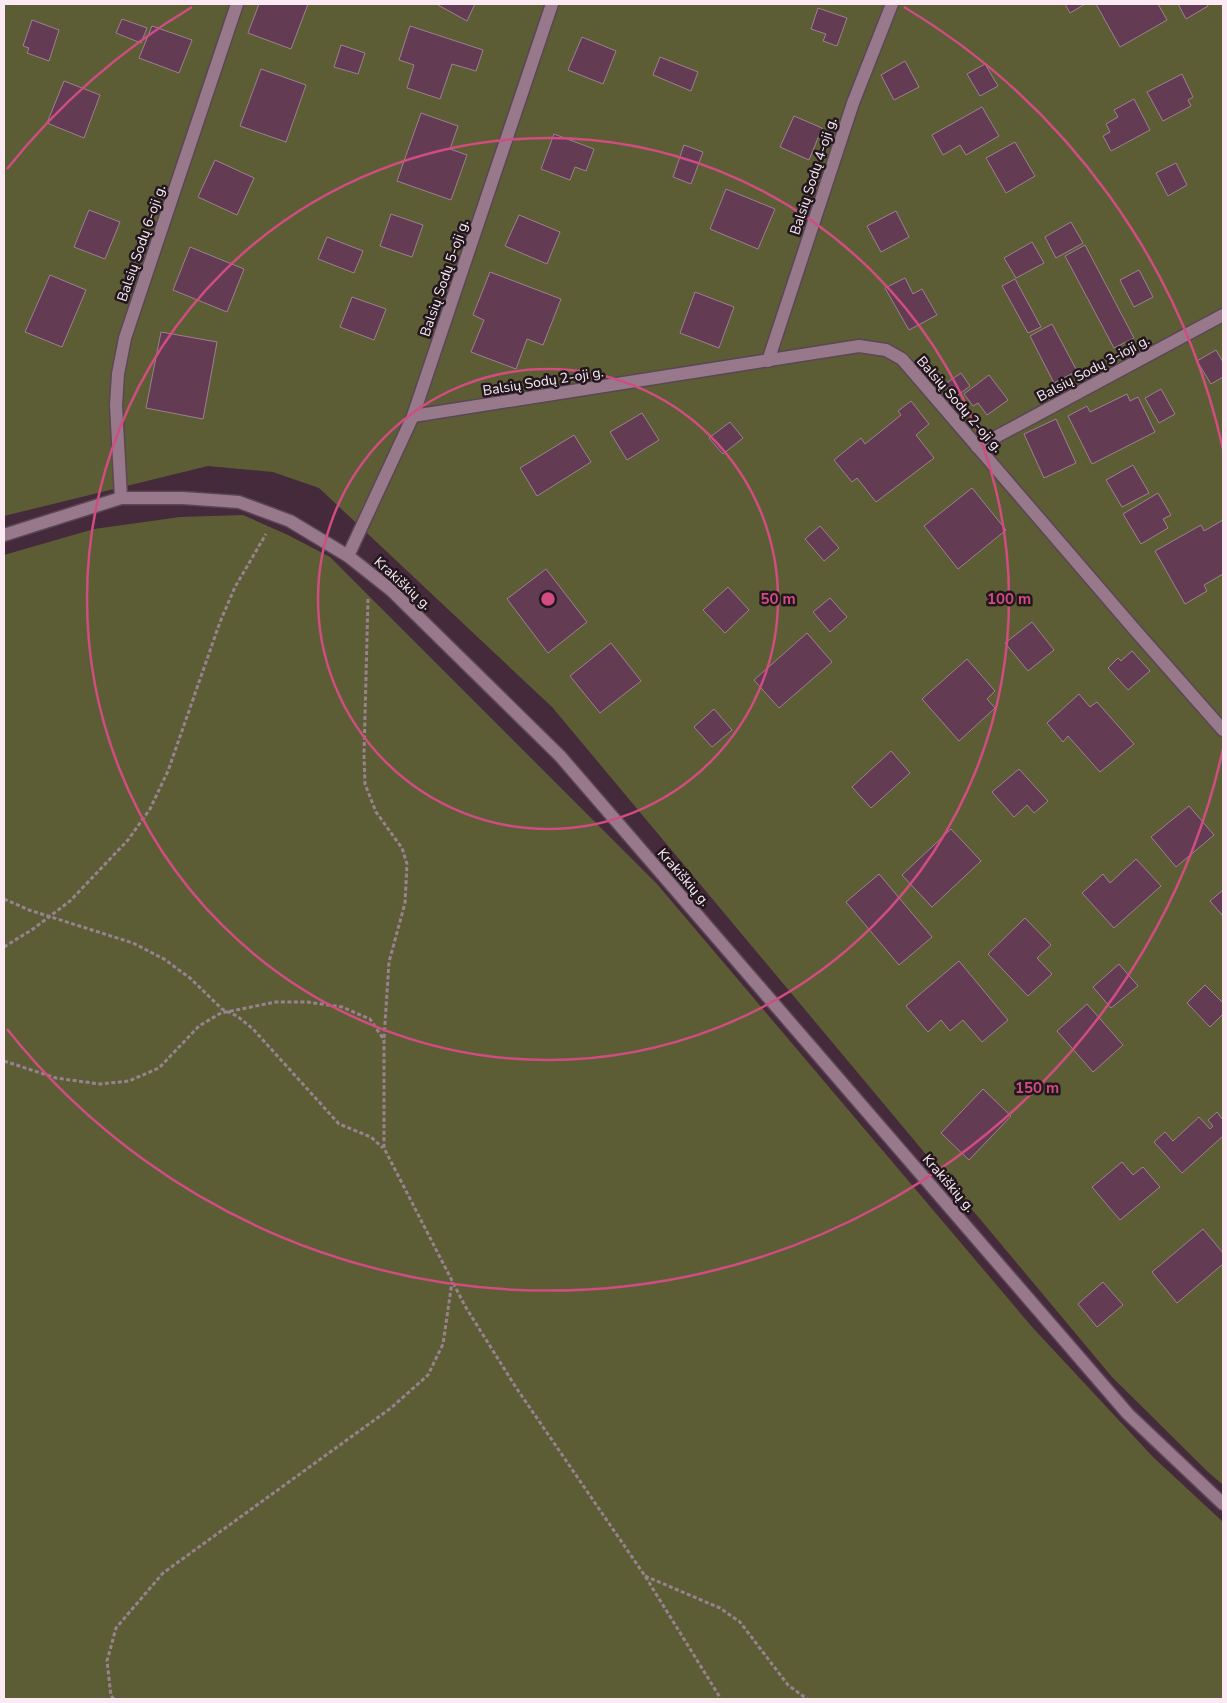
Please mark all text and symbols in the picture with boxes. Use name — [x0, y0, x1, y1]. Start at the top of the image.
street label: Balsių Sodų 4-oji g. — [786, 115, 841, 237]
street label: Balsių Sodų 6-oji g. — [113, 182, 170, 304]
street label: Balsių Sodų 5-oji g. — [416, 217, 473, 339]
street label: Balsių Sodų 3-ioji g. — [1033, 331, 1153, 406]
street label: Balsių Sodų 2-oji g. — [912, 352, 1007, 457]
street label: Balsių Sodų 2-oji g. — [481, 363, 605, 400]
street label: Krakiškių g. — [370, 552, 435, 614]
text: 50 m — [760, 589, 796, 609]
text: 100 m — [987, 589, 1031, 609]
centre of rings — [539, 590, 557, 608]
street label: Krakiškių g. — [653, 844, 714, 910]
text: 150 m — [1015, 1078, 1059, 1098]
street label: Krakiškių g. — [918, 1150, 979, 1216]

